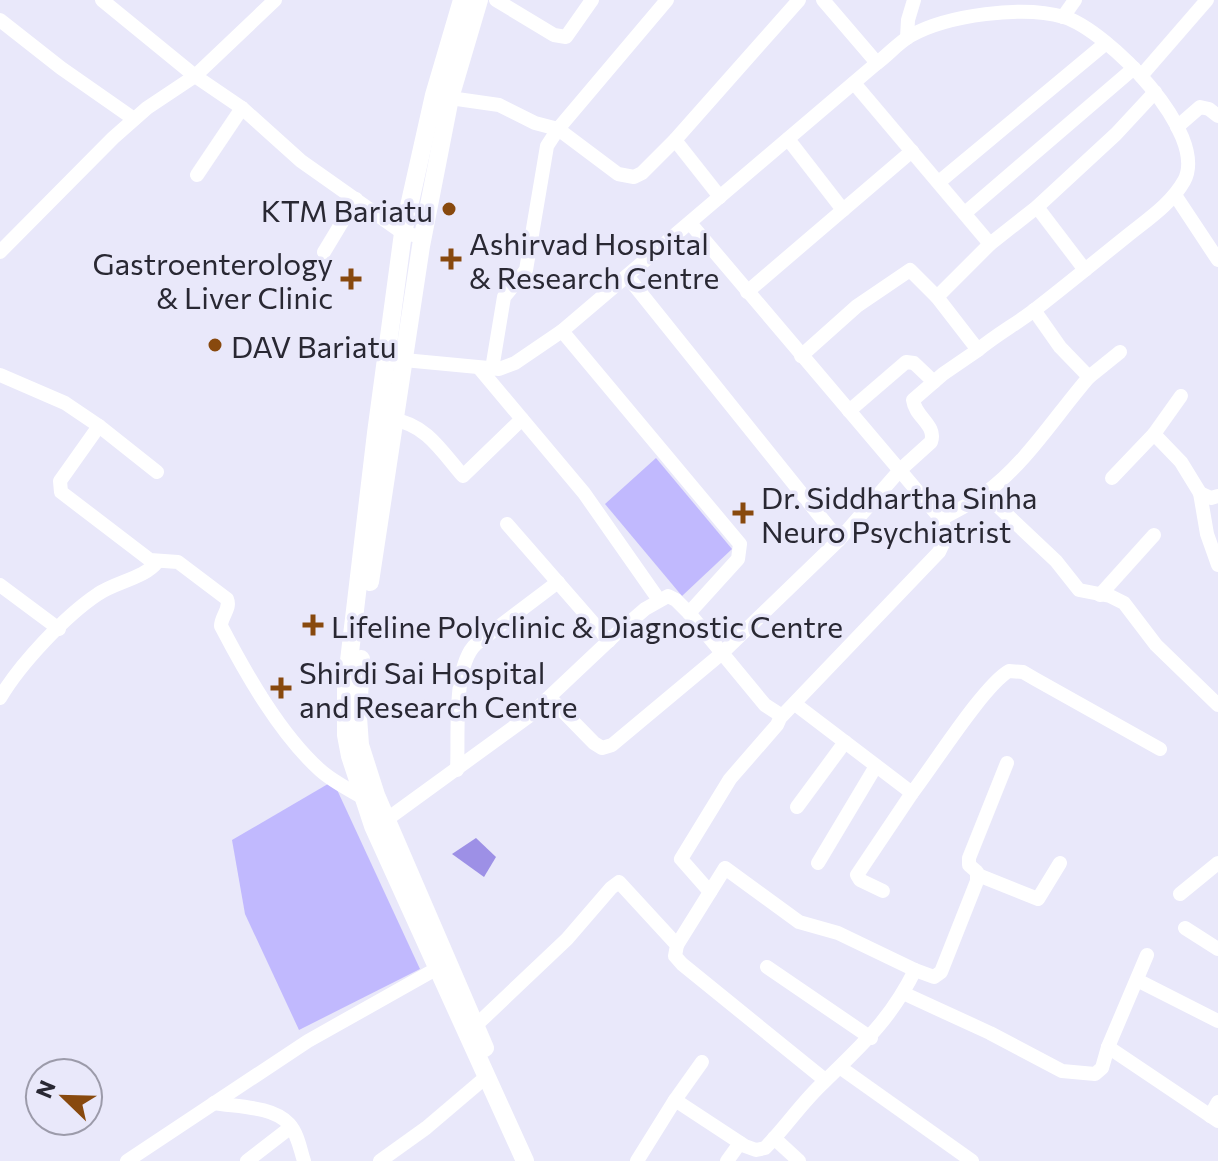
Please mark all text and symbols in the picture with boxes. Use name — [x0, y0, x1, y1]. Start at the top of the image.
place label: KTM Bariatu — [261, 191, 433, 228]
marker: KTM Bariatu — [440, 200, 458, 218]
place label: Ashirvad Hospital & Research Centre — [469, 224, 719, 295]
place label: Gastroenterology & Liver Clinic — [92, 244, 333, 315]
marker: Ashirvad Hospital & Research Centre — [440, 248, 462, 270]
marker: Gastroenterology & Liver Clinic — [340, 268, 362, 290]
place label: DAV Bariatu — [231, 327, 397, 364]
marker: DAV Bariatu — [206, 336, 224, 354]
place label: Dr. Siddhartha Sinha Neuro Psychiatrist — [761, 478, 1038, 549]
marker: Dr. Siddhartha Sinha Neuro Psychiatrist — [732, 502, 754, 524]
place label: Lifeline Polyclinic & Diagnostic Centre — [331, 607, 843, 644]
marker: Lifeline Polyclinic & Diagnostic Centre — [302, 614, 324, 636]
place label: Shirdi Sai Hospital and Research Centre — [299, 653, 577, 724]
marker: Shirdi Sai Hospital and Research Centre — [270, 677, 292, 699]
north arrow — [24, 1057, 104, 1137]
text: N — [29, 1076, 61, 1102]

